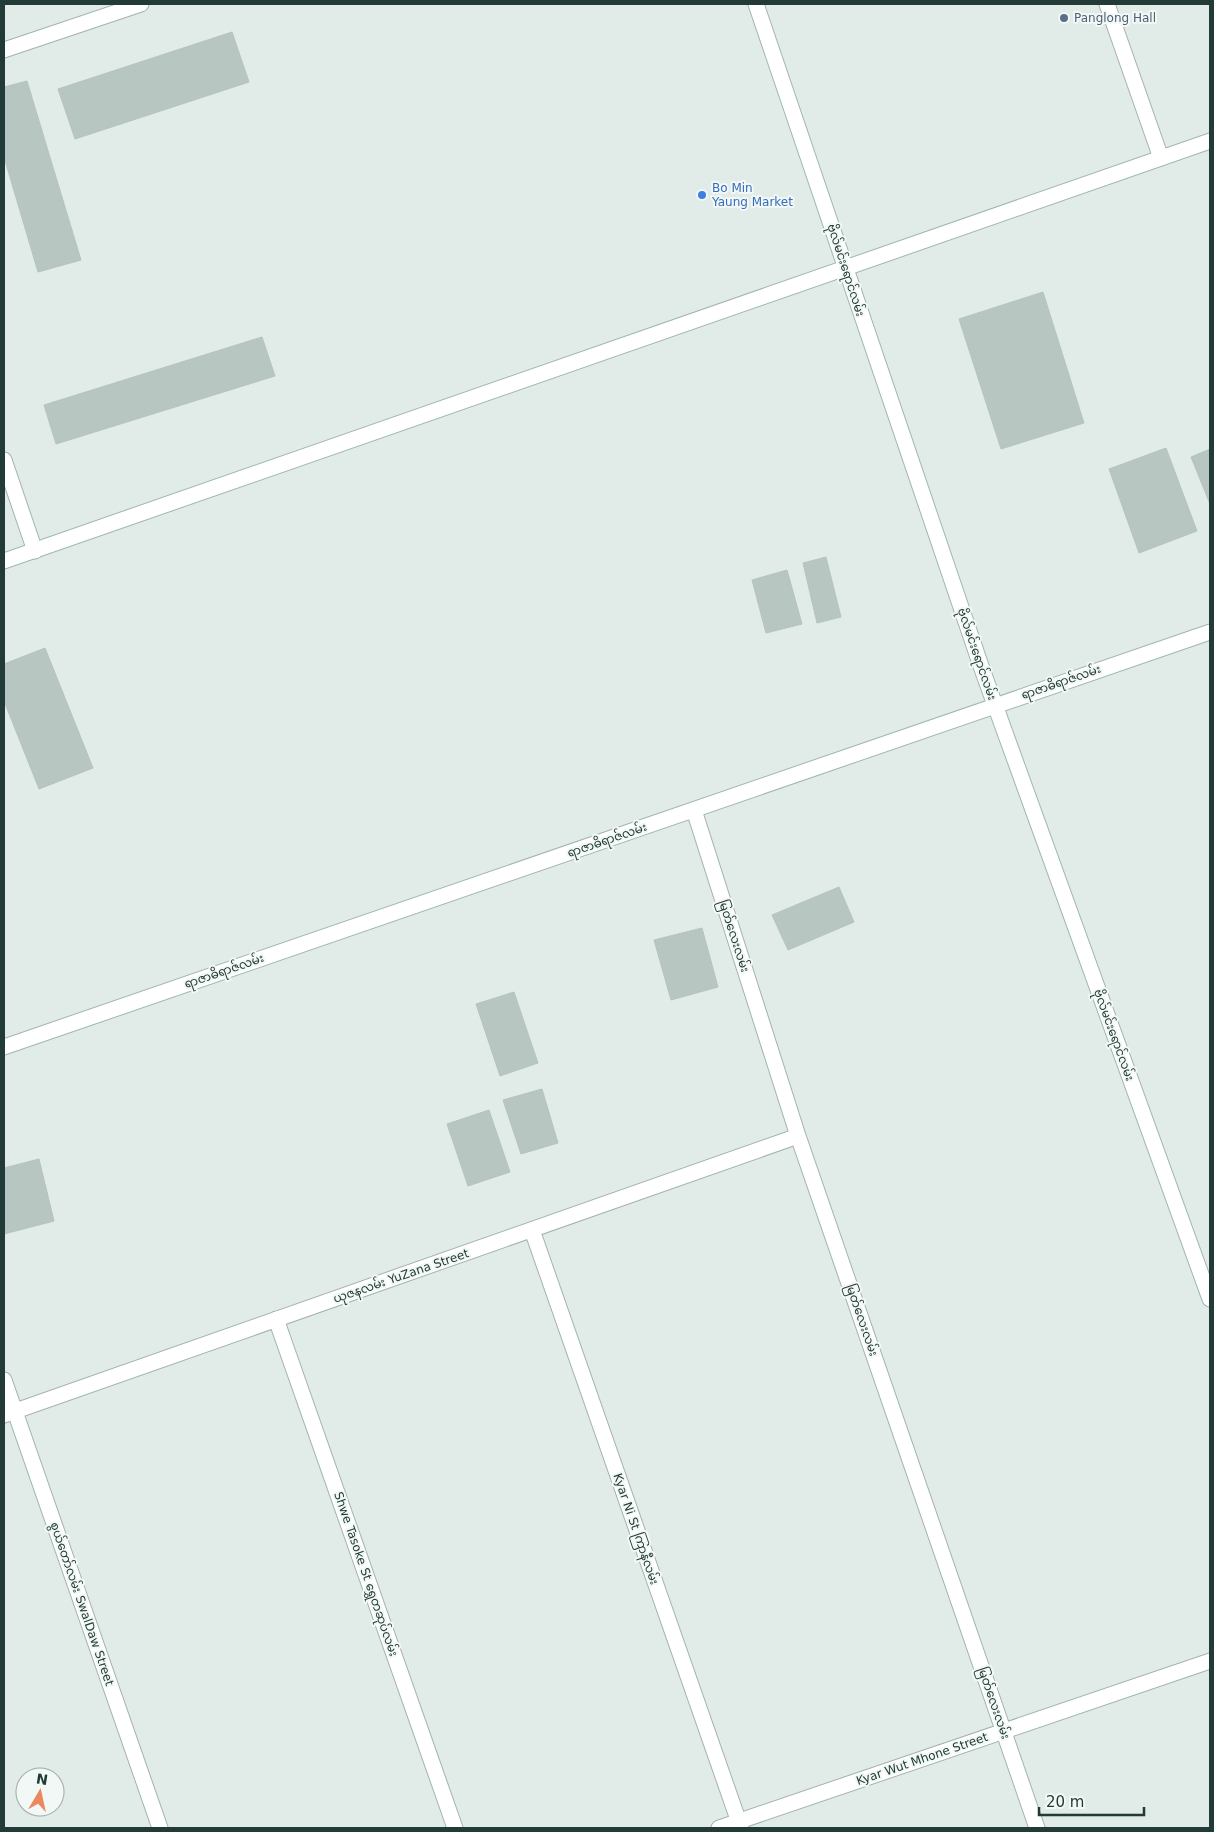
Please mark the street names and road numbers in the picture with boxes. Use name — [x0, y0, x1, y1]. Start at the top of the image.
street label: ဗိုလ်မင်းရောင်လမ်း — [822, 221, 869, 319]
street label: ဗိုလ်မင်းရောင်လမ်း — [952, 605, 1001, 703]
street label: ရာဇာဓိရာဇ်လမ်း — [1019, 660, 1104, 705]
street label: ရာဇာဓိရာဇ်လမ်း — [565, 818, 650, 863]
street label: မြတ်လေးလမ်း — [713, 897, 754, 975]
street label: ရာဇာဓိရာဇ်လမ်း — [182, 949, 267, 994]
street label: ဗိုလ်မင်းရောင်လမ်း — [1088, 987, 1139, 1084]
street label: ယုဇနလမ်း YuZana Street — [331, 1244, 472, 1309]
street label: မြတ်လေးလမ်း — [840, 1282, 883, 1359]
street label: Kyar Ni St ကြာနီလမ်း — [608, 1471, 664, 1587]
street label: Shwe Tasoke St ရွှေတဆုပ်လမ်း — [328, 1489, 403, 1659]
street label: စွယ်တော်လမ်း SwalDaw Street — [44, 1520, 119, 1689]
street label: မြတ်လေးလမ်း — [972, 1665, 1015, 1742]
street label: Kyar Wut Mhone Street — [854, 1730, 990, 1788]

